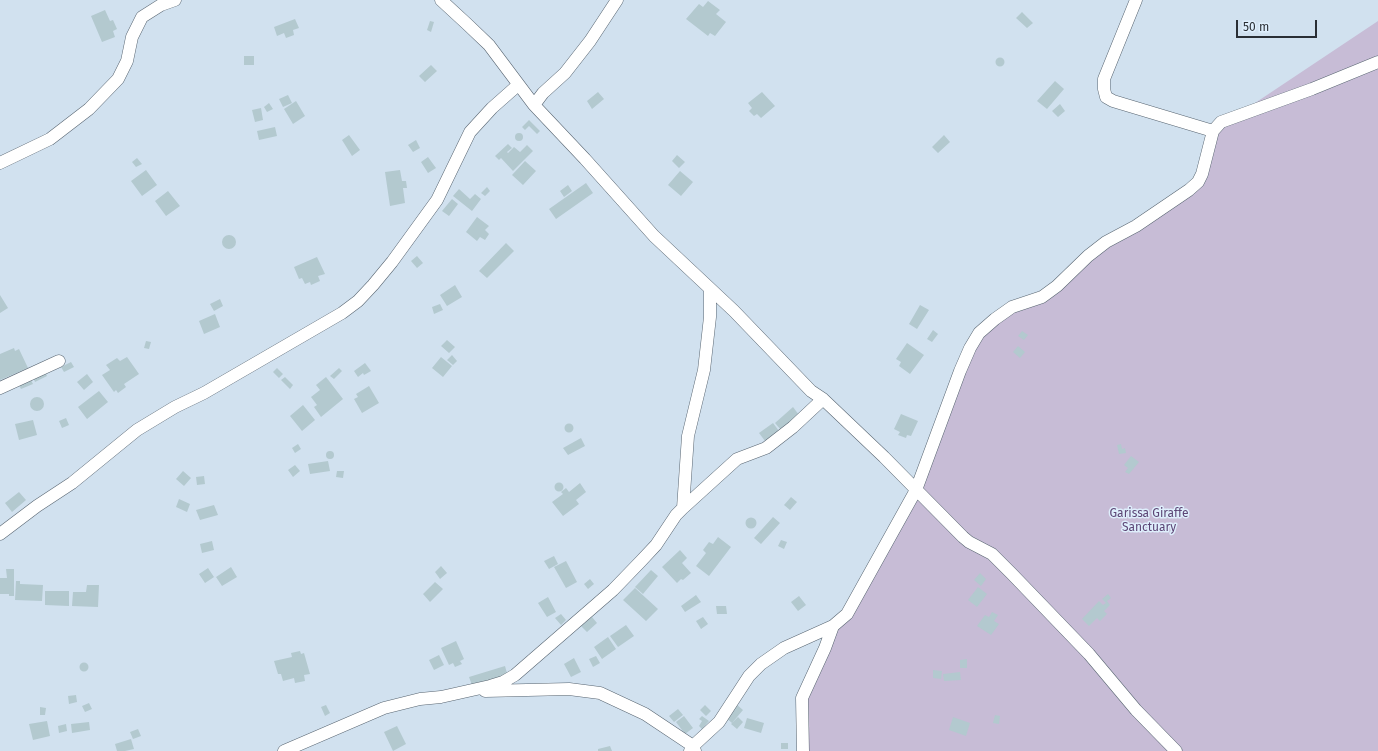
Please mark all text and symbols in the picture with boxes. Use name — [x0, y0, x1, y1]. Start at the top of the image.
scale bar — [1238, 12, 1319, 38]
text: 50 m — [1243, 20, 1269, 34]
park label: Garissa Giraffe Sanctuary — [1110, 507, 1188, 535]

